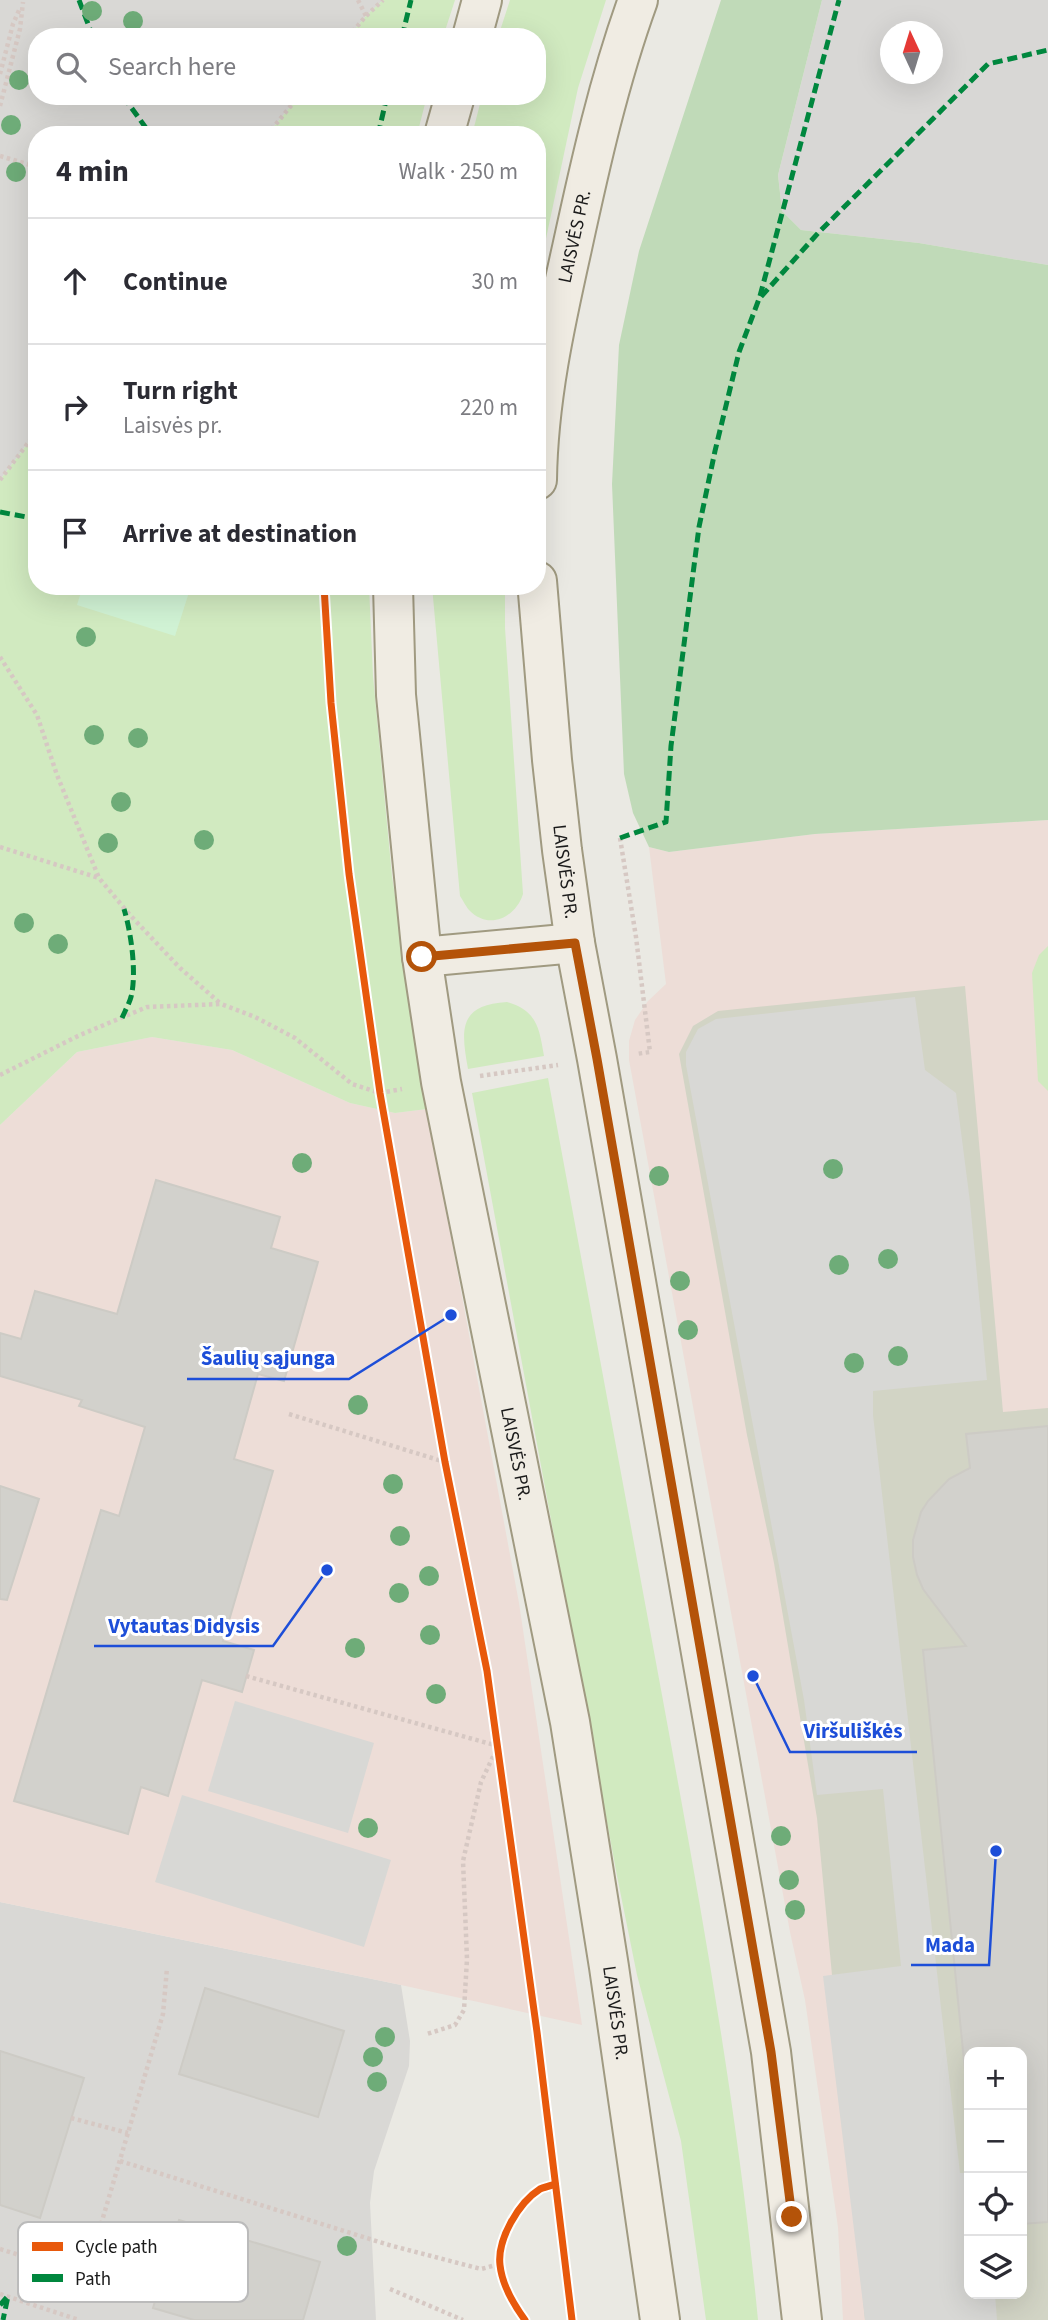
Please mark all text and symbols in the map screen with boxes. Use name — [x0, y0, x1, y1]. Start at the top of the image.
north arrow — [880, 21, 943, 84]
search box — [28, 28, 546, 105]
icon: search — [52, 48, 90, 86]
text: Search here — [108, 48, 236, 85]
text: 4 min — [56, 150, 129, 193]
text: Walk · 250 m — [399, 155, 518, 188]
street label: LAISVĖS PR. — [551, 187, 598, 286]
icon: ahead — [56, 262, 94, 300]
text: Continue — [123, 263, 228, 300]
text: 30 m — [471, 265, 518, 298]
text: Turn right — [123, 372, 238, 409]
icon: right — [56, 388, 94, 426]
text: 220 m — [460, 391, 518, 424]
text: Laisvės pr. — [123, 409, 223, 442]
icon: arrive — [56, 514, 94, 552]
text: Arrive at destination — [123, 515, 357, 552]
street label: LAISVĖS PR. — [546, 823, 585, 920]
route start — [406, 941, 437, 972]
callout: Šaulių sąjunga — [187, 1337, 349, 1379]
text: Šaulių sąjunga — [201, 1343, 335, 1373]
street label: LAISVĖS PR. — [493, 1405, 539, 1503]
callout: Vytautas Didysis — [94, 1604, 273, 1646]
text: Vytautas Didysis — [107, 1611, 260, 1641]
callout: Viršuliškės — [790, 1710, 917, 1752]
text: Viršuliškės — [802, 1716, 903, 1746]
callout: Mada — [911, 1923, 989, 1965]
text: Mada — [925, 1930, 975, 1960]
street label: LAISVĖS PR. — [595, 1964, 636, 2062]
map controls — [964, 2047, 1027, 2299]
button: + — [964, 2047, 1027, 2110]
button: − — [964, 2110, 1027, 2173]
button: locate — [964, 2173, 1027, 2236]
route end — [776, 2201, 807, 2232]
legend — [18, 2222, 248, 2302]
text: Cycle path — [75, 2234, 157, 2261]
button: layers — [964, 2236, 1027, 2299]
text: Path — [75, 2266, 111, 2293]

